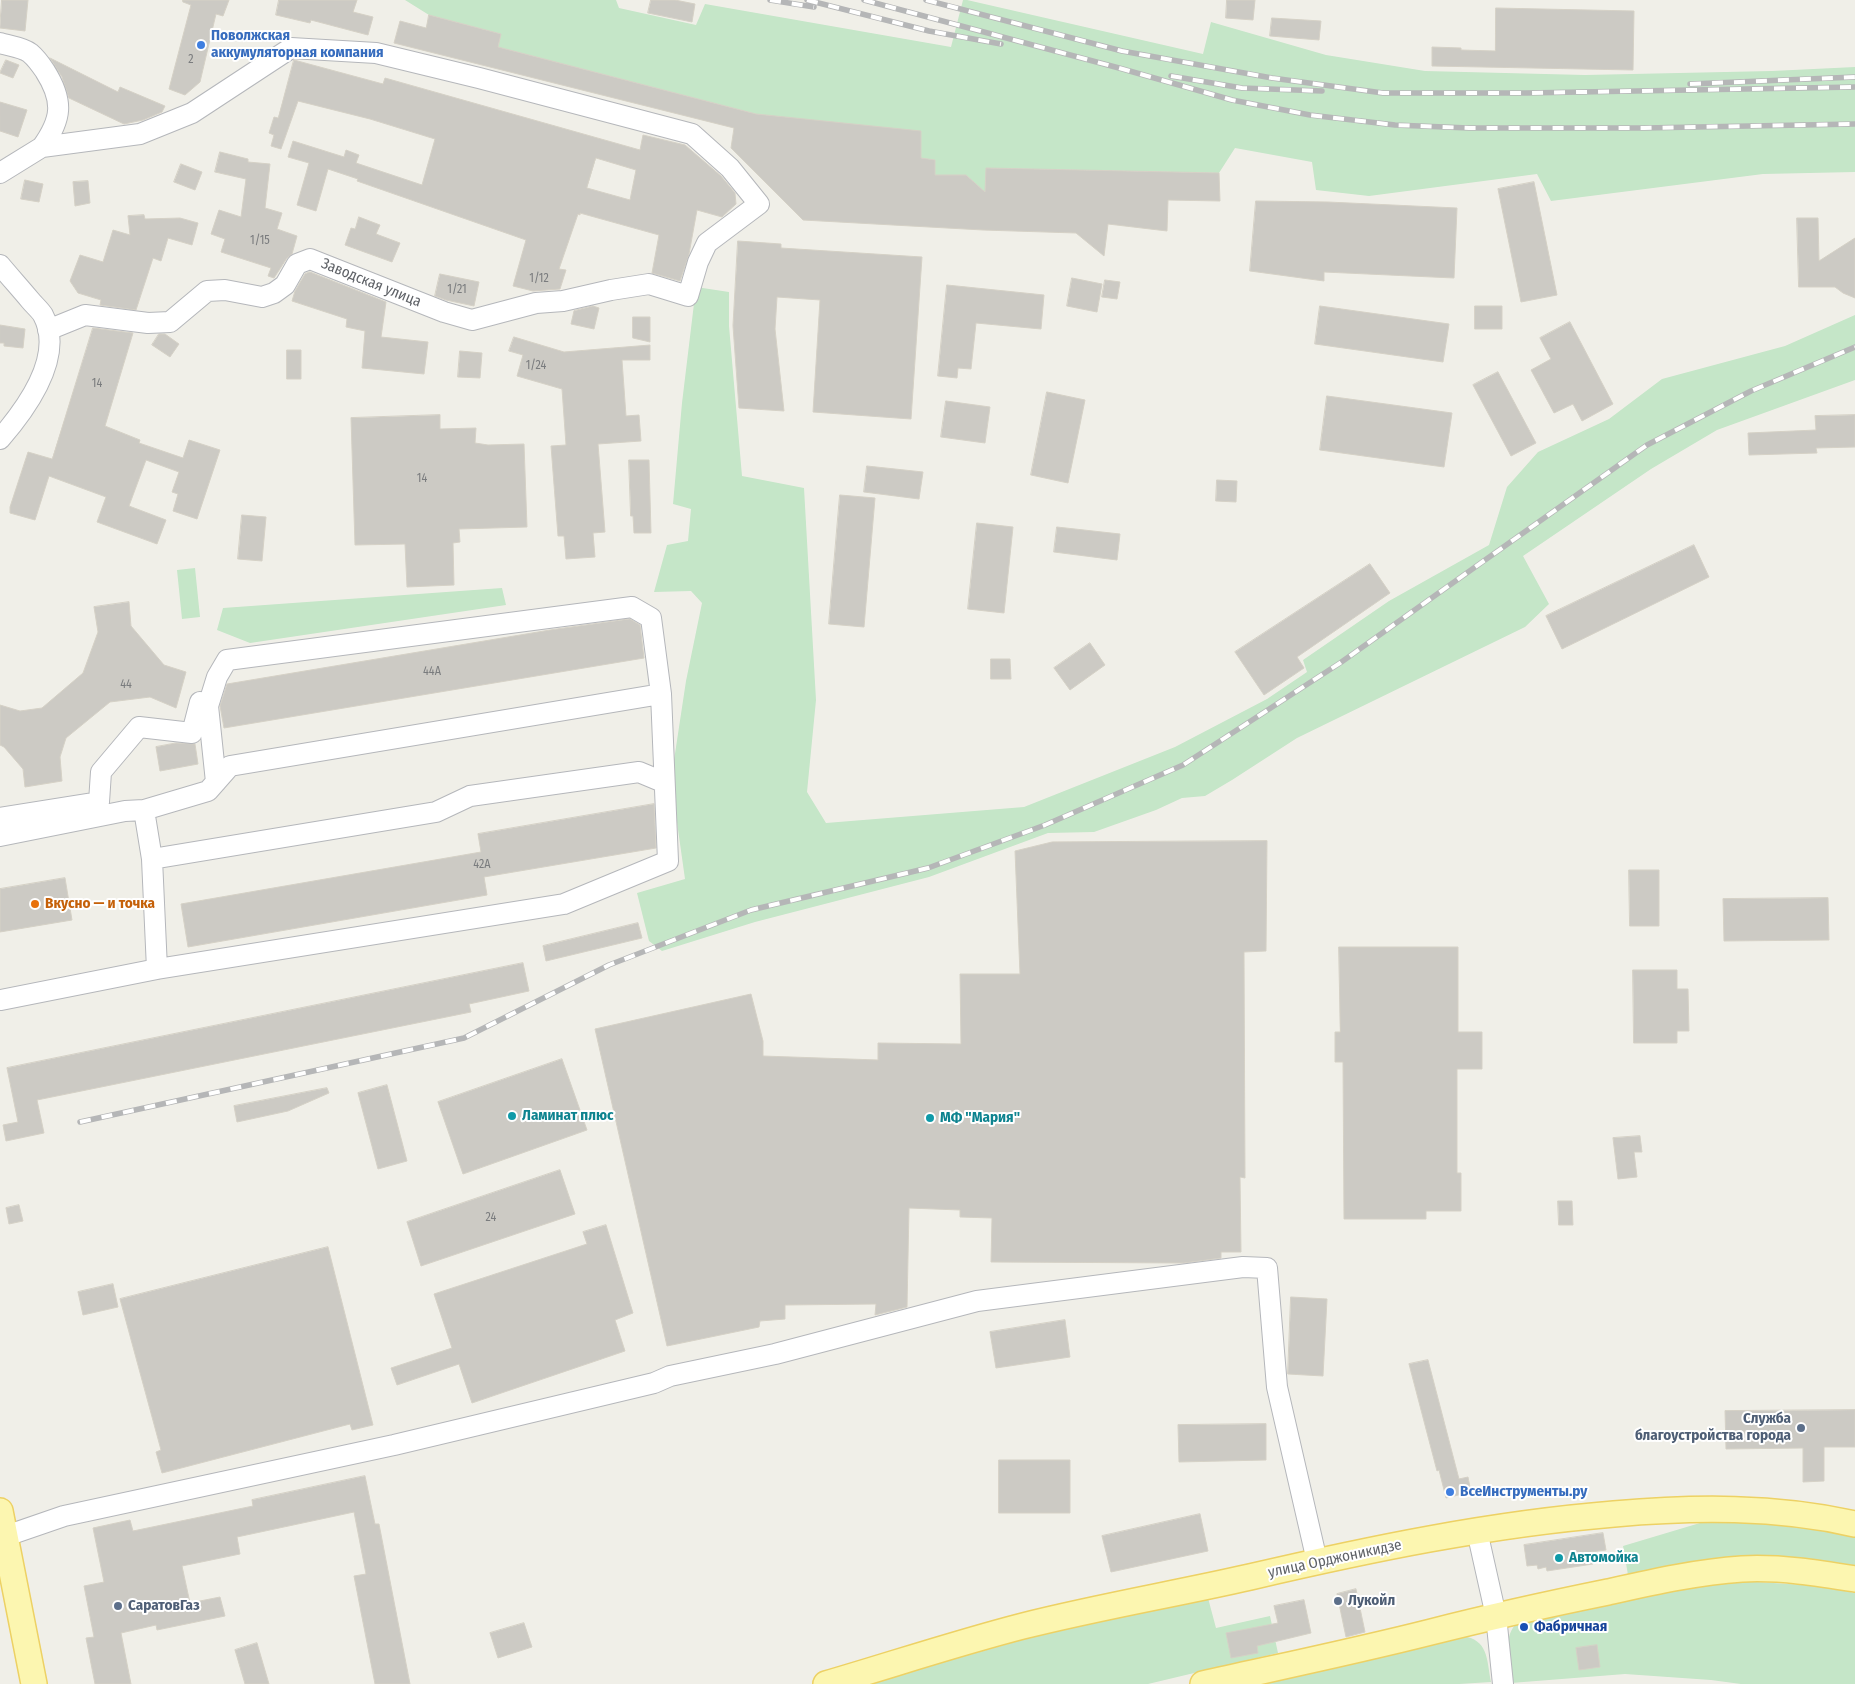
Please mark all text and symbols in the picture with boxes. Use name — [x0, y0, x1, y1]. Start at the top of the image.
place label: Поволжская аккумуляторная компания — [211, 27, 384, 62]
marker: Поволжская аккумуляторная компания — [195, 39, 207, 51]
house number: 2 — [188, 53, 194, 67]
house number: 1/15 — [250, 234, 270, 248]
street label: Заводская улица — [318, 255, 424, 311]
house number: 1/12 — [529, 272, 549, 286]
house number: 1/21 — [447, 283, 467, 297]
house number: 1/24 — [526, 359, 546, 373]
house number: 14 — [92, 377, 102, 391]
house number: 14 — [417, 472, 427, 486]
house number: 44А — [423, 665, 441, 679]
house number: 44 — [120, 678, 132, 692]
house number: 42А — [473, 858, 491, 872]
place label: Вкусно — и точка — [45, 895, 155, 913]
marker: Вкусно — и точка — [29, 898, 41, 910]
place label: Ламинат плюс — [522, 1107, 613, 1125]
place label: МФ "Мария" — [940, 1109, 1020, 1127]
marker: Ламинат плюс — [506, 1110, 518, 1122]
marker: МФ "Мария" — [924, 1112, 936, 1124]
house number: 24 — [486, 1211, 496, 1225]
place label: Служба благоустройства города — [1635, 1410, 1791, 1445]
marker: Служба благоустройства города — [1795, 1422, 1807, 1434]
place label: ВсеИнструменты.ру — [1460, 1483, 1587, 1501]
marker: ВсеИнструменты.ру — [1444, 1486, 1456, 1498]
street label: улица Орджоникидзе — [1267, 1536, 1403, 1582]
place label: Автомойка — [1569, 1549, 1639, 1567]
marker: Автомойка — [1553, 1552, 1565, 1564]
place label: Лукойл — [1348, 1592, 1395, 1610]
marker: Лукойл — [1332, 1595, 1344, 1607]
place label: СаратовГаз — [128, 1597, 200, 1615]
marker: СаратовГаз — [112, 1600, 124, 1612]
place label: Фабричная — [1534, 1618, 1607, 1636]
marker: Фабричная — [1518, 1621, 1530, 1633]

